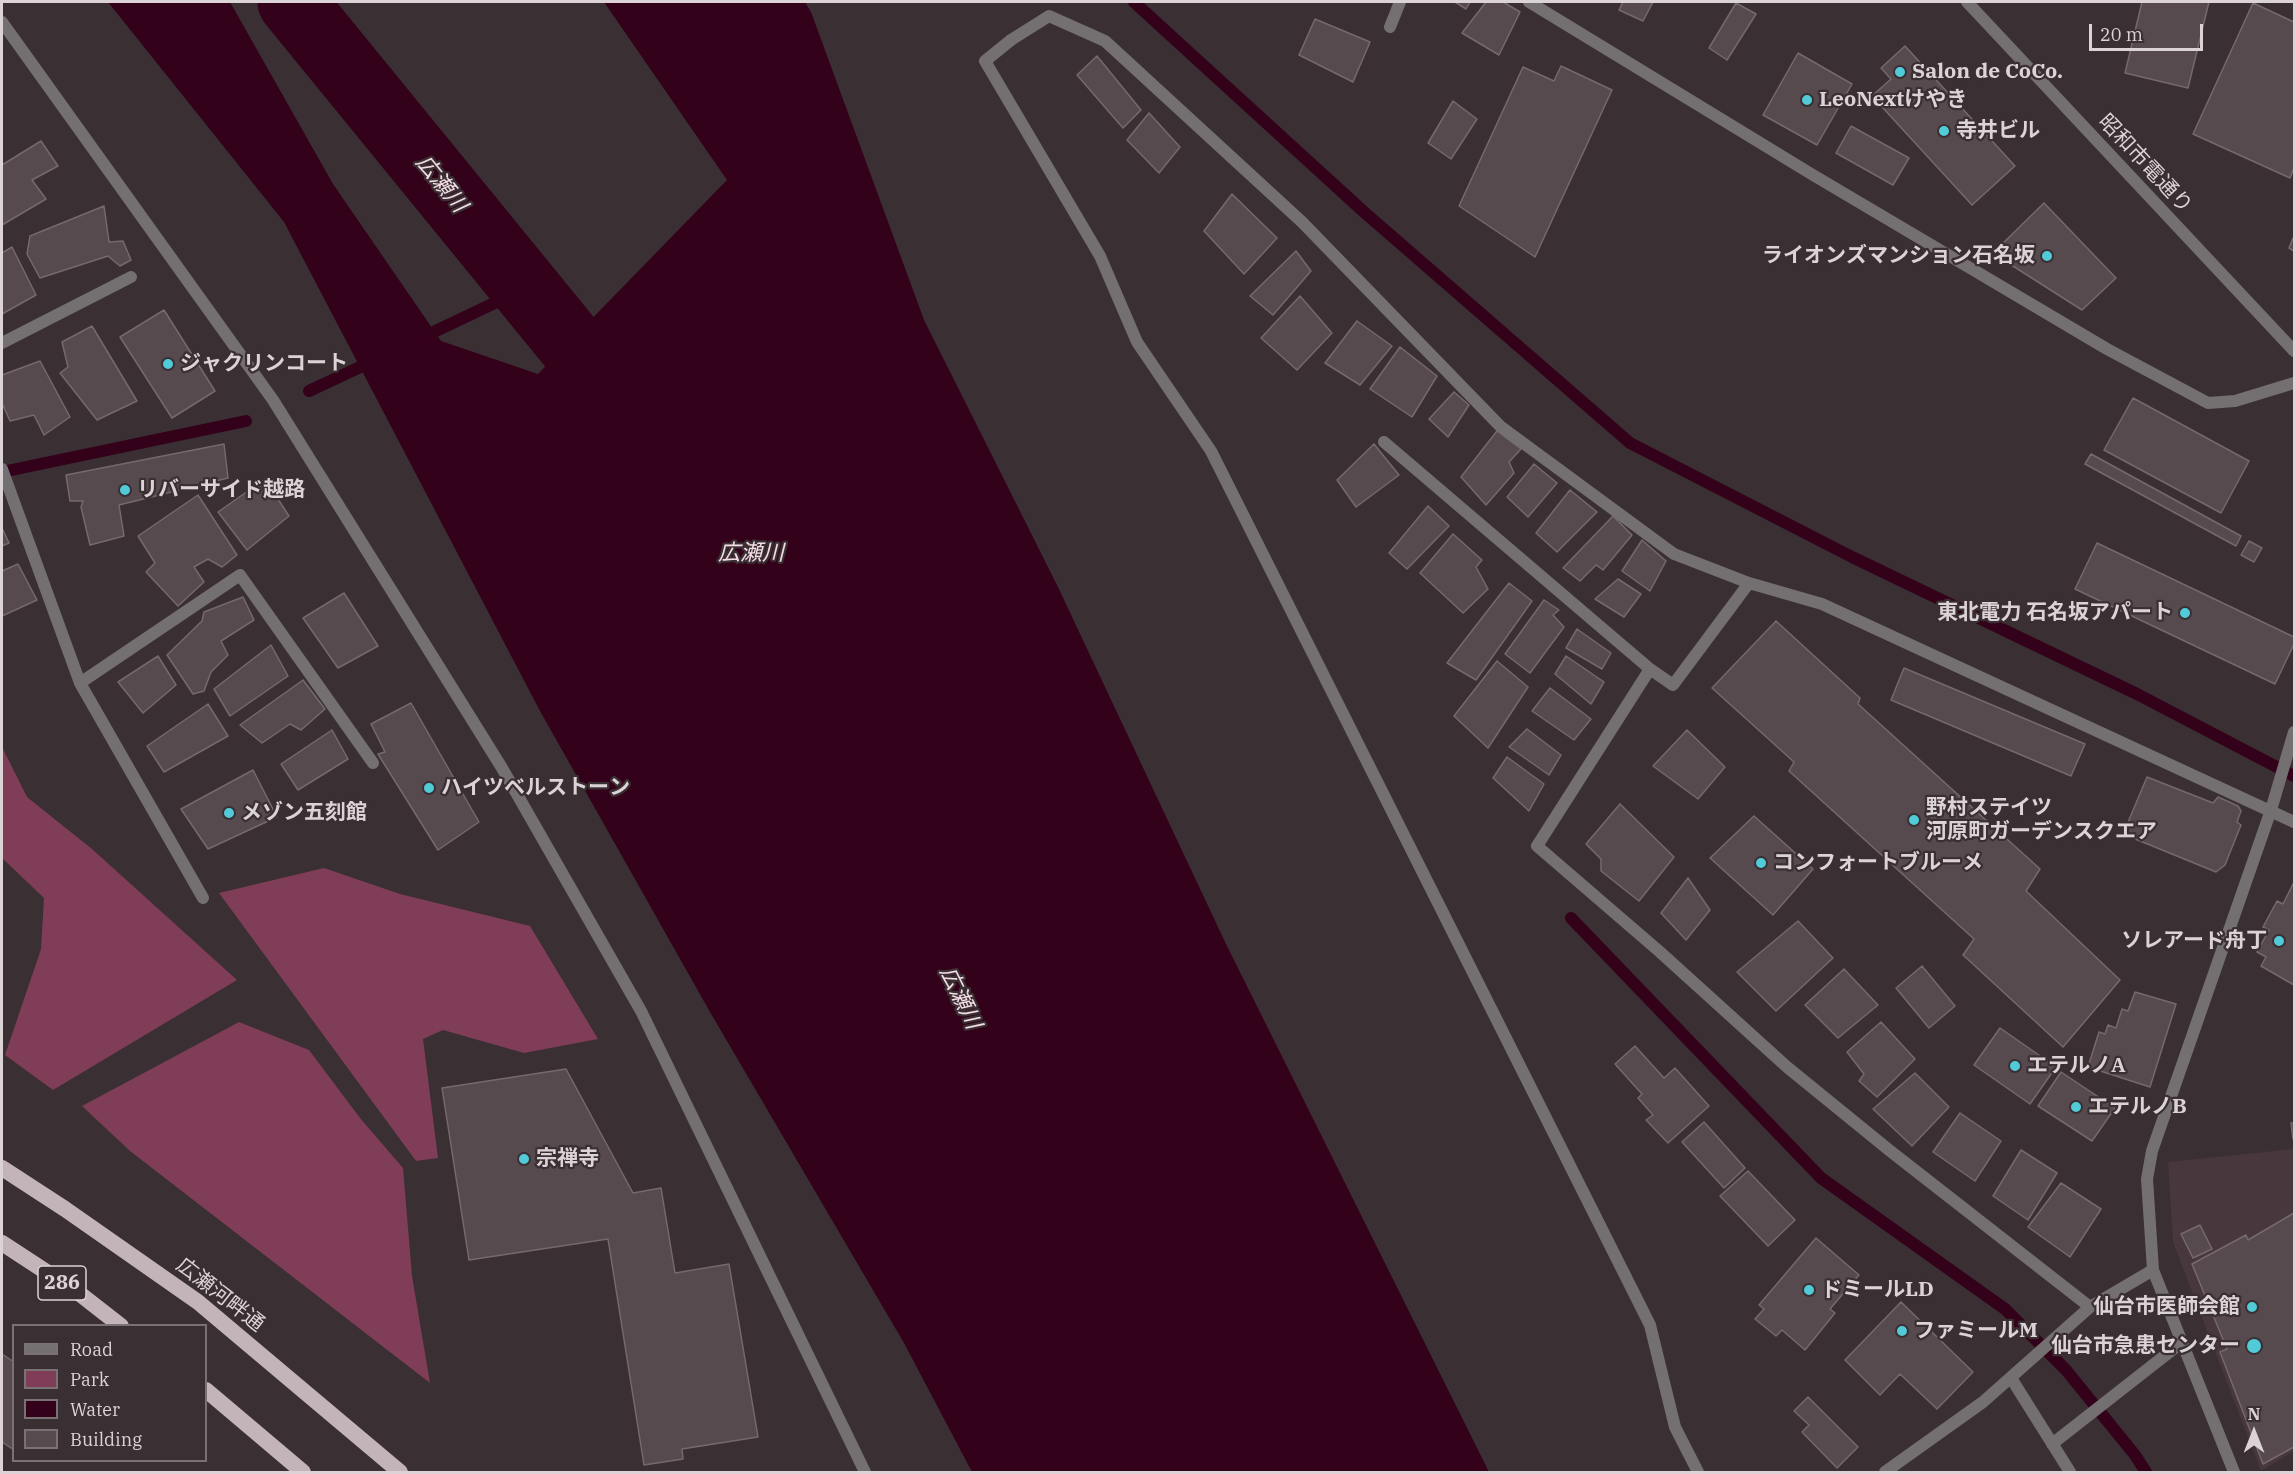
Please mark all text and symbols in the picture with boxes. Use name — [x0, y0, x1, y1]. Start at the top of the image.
scale bar — [2092, 12, 2206, 50]
text: 20 m — [2100, 23, 2143, 46]
place label: Salon de CoCo. — [1912, 59, 2063, 85]
marker: Salon de CoCo. — [1893, 65, 1907, 79]
place label: LeoNextけやき — [1819, 87, 1967, 113]
marker: LeoNextけやき — [1800, 93, 1814, 107]
street label: 昭和市電通り — [2093, 109, 2197, 219]
place label: 寺井ビル — [1956, 118, 2040, 144]
marker: 寺井ビル — [1937, 124, 1951, 138]
water label: 広瀬川 — [410, 150, 472, 218]
place label: ライオンズマンション石名坂 — [1762, 243, 2035, 269]
marker: ライオンズマンション石名坂 — [2040, 249, 2054, 263]
place label: ジャクリンコート — [180, 351, 348, 377]
marker: ジャクリンコート — [161, 357, 175, 371]
place label: リバーサイド越路 — [137, 477, 305, 503]
marker: リバーサイド越路 — [118, 483, 132, 497]
water label: 広瀬川 — [718, 541, 784, 567]
place label: 東北電力 石名坂アパート — [1937, 600, 2173, 626]
marker: 東北電力 石名坂アパート — [2178, 606, 2192, 620]
place label: ハイツベルストーン — [441, 775, 630, 801]
marker: ハイツベルストーン — [422, 781, 436, 795]
place label: 野村ステイツ 河原町ガーデンスクエア — [1926, 795, 2157, 845]
place label: メゾン五刻館 — [241, 800, 367, 826]
marker: メゾン五刻館 — [222, 806, 236, 820]
marker: 野村ステイツ 河原町ガーデンスクエア — [1907, 813, 1921, 827]
place label: コンフォートブルーメ — [1773, 850, 1983, 876]
marker: コンフォートブルーメ — [1754, 856, 1768, 870]
place label: ソレアード舟丁 — [2121, 928, 2267, 954]
marker: ソレアード舟丁 — [2272, 934, 2286, 948]
water label: 広瀬川 — [934, 963, 986, 1033]
place label: エテルノA — [2027, 1053, 2126, 1079]
marker: エテルノA — [2008, 1059, 2022, 1073]
place label: エテルノB — [2088, 1094, 2187, 1120]
marker: エテルノB — [2069, 1100, 2083, 1114]
place label: 宗禅寺 — [536, 1146, 599, 1172]
marker: 宗禅寺 — [517, 1152, 531, 1166]
street label: 広瀬河畔通 — [171, 1253, 269, 1337]
road number: 286 — [38, 1266, 86, 1300]
place label: ドミールLD — [1821, 1277, 1934, 1303]
marker: ドミールLD — [1802, 1283, 1816, 1297]
place label: 仙台市医師会館 — [2093, 1294, 2240, 1320]
marker: 仙台市医師会館 — [2245, 1300, 2259, 1314]
place label: ファミールM — [1914, 1318, 2038, 1344]
legend — [12, 1324, 207, 1462]
marker: ファミールM — [1895, 1324, 1909, 1338]
place label: 仙台市急患センター — [2051, 1333, 2240, 1359]
marker: 仙台市急患センター — [2245, 1337, 2263, 1355]
text: Road — [70, 1338, 113, 1361]
text: Park — [70, 1368, 109, 1391]
text: Water — [70, 1398, 120, 1421]
north arrow — [2224, 1402, 2284, 1462]
text: N — [2248, 1404, 2260, 1424]
text: Building — [70, 1428, 142, 1451]

